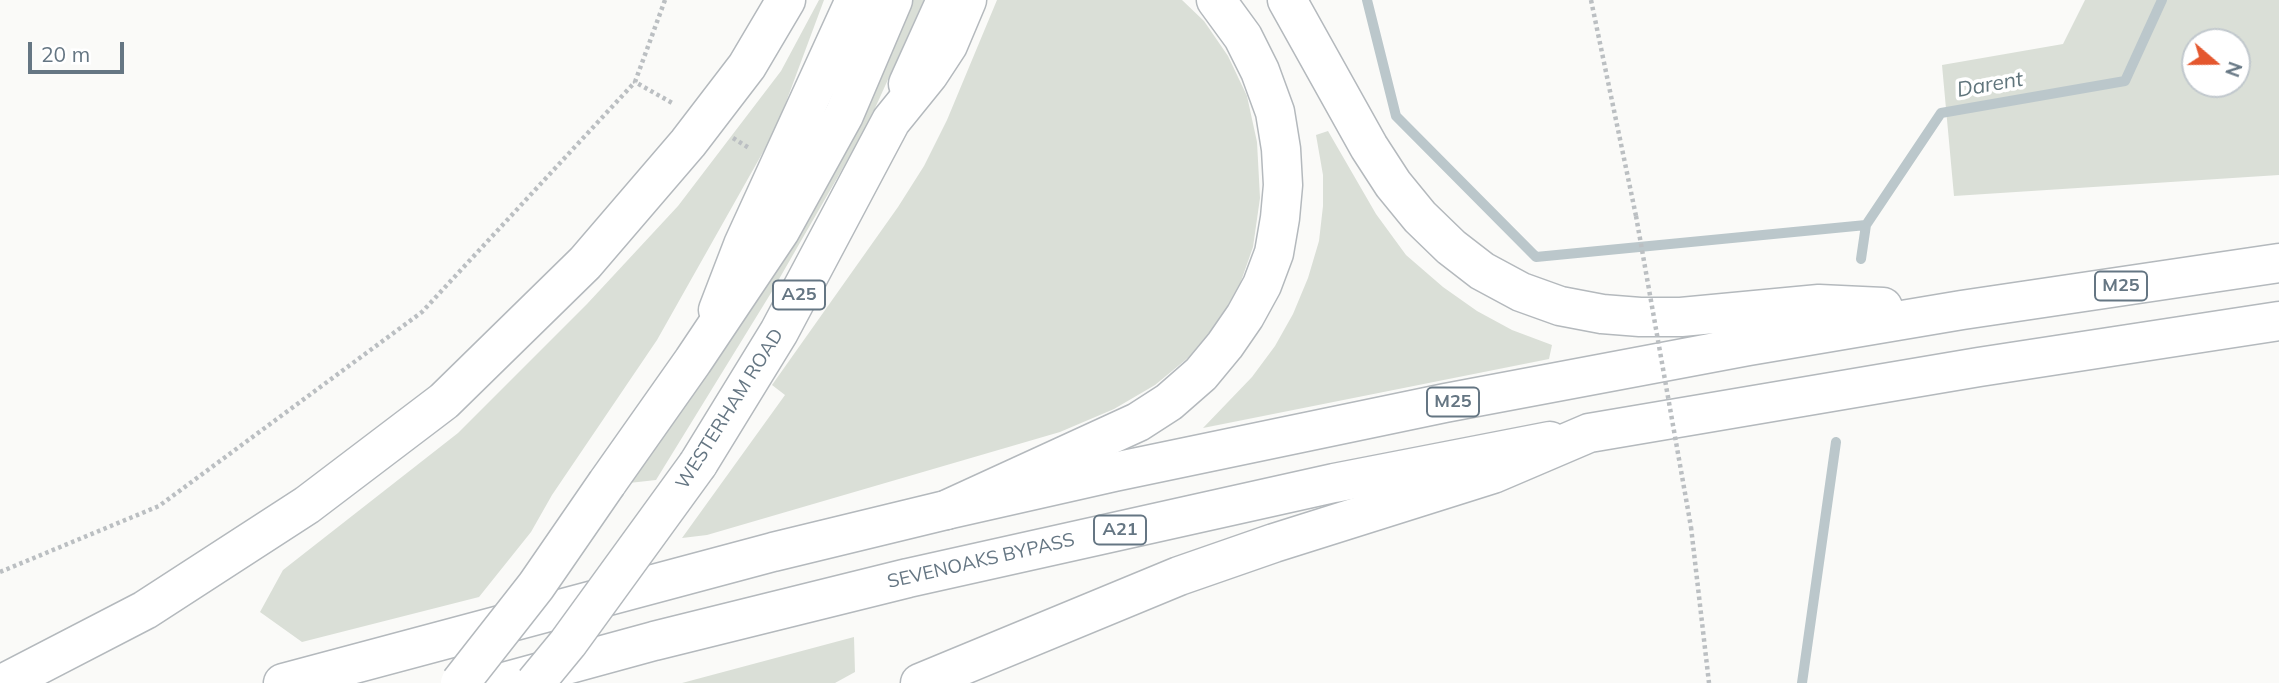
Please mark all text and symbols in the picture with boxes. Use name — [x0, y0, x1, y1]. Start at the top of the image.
scale bar — [32, 28, 128, 72]
north arrow — [2181, 28, 2251, 98]
text: 20 m — [41, 41, 90, 67]
text: N — [2220, 59, 2248, 80]
water label: Darent — [1955, 67, 2025, 103]
road number: M25 — [2095, 272, 2147, 300]
road number: A25 — [773, 281, 825, 310]
street label: WESTERHAM ROAD — [671, 325, 789, 493]
road number: M25 — [1427, 388, 1479, 416]
road number: A21 — [1094, 516, 1146, 544]
street label: SEVENOAKS BYPASS — [885, 528, 1077, 594]

